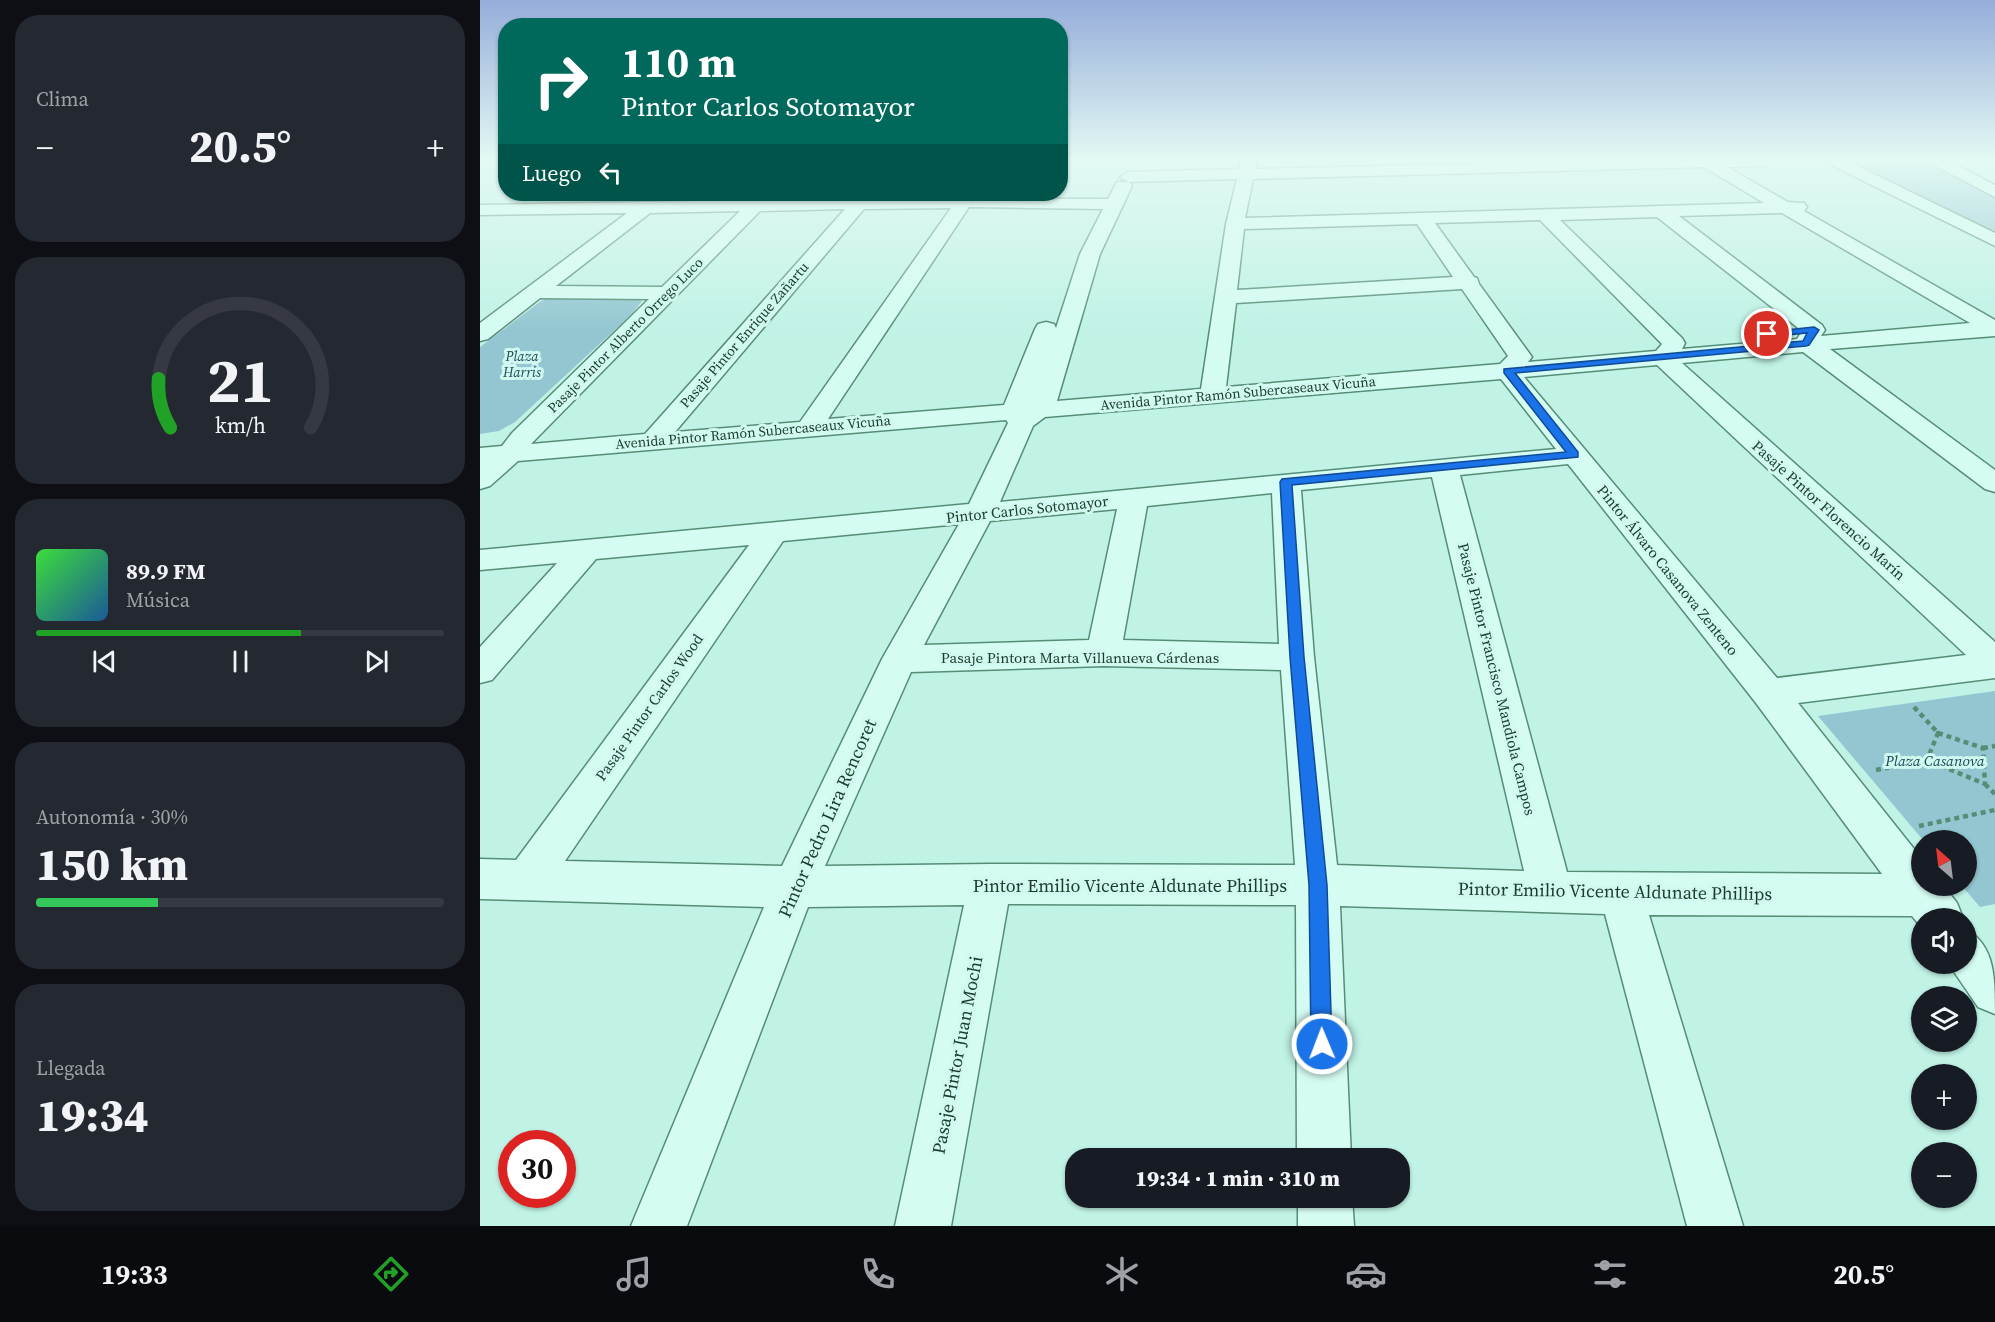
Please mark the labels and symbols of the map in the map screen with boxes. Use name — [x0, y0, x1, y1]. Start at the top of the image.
street label: Pasaje Pintor Alberto Orrego Luco — [543, 252, 708, 417]
street label: Pasaje Pintor Enrique Zañartu — [675, 258, 813, 412]
pin — [1741, 308, 1792, 359]
park label: Plaza Harris — [502, 346, 542, 382]
street label: Avenida Pintor Ramón Subercaseaux Vicuña — [1099, 371, 1377, 415]
street label: Avenida Pintor Ramón Subercaseaux Vicuña — [614, 410, 892, 454]
street label: Pasaje Pintor Florencio Marín — [1748, 435, 1910, 585]
street label: Pintor Álvaro Casanova Zenteno — [1592, 480, 1744, 660]
street label: Pintor Carlos Sotomayor — [945, 490, 1110, 528]
street label: Pasaje Pintor Francisco Mandiola Campos — [1453, 541, 1541, 817]
street label: Pasaje Pintor Carlos Wood — [590, 629, 708, 785]
street label: Pasaje Pintora Marta Villanueva Cárdenas — [941, 647, 1219, 668]
street label: Pintor Pedro Lira Rencoret — [772, 714, 882, 921]
park label: Plaza Casanova — [1884, 750, 1985, 771]
north arrow — [1911, 830, 1977, 896]
street label: Pintor Emilio Vicente Aldunate Phillips — [973, 873, 1287, 898]
street label: Pintor Emilio Vicente Aldunate Phillips — [1458, 876, 1773, 906]
street label: Pasaje Pintor Juan Mochi — [926, 954, 988, 1156]
position arrow — [1290, 1012, 1354, 1076]
speed limit sign: 30 — [498, 1130, 576, 1208]

